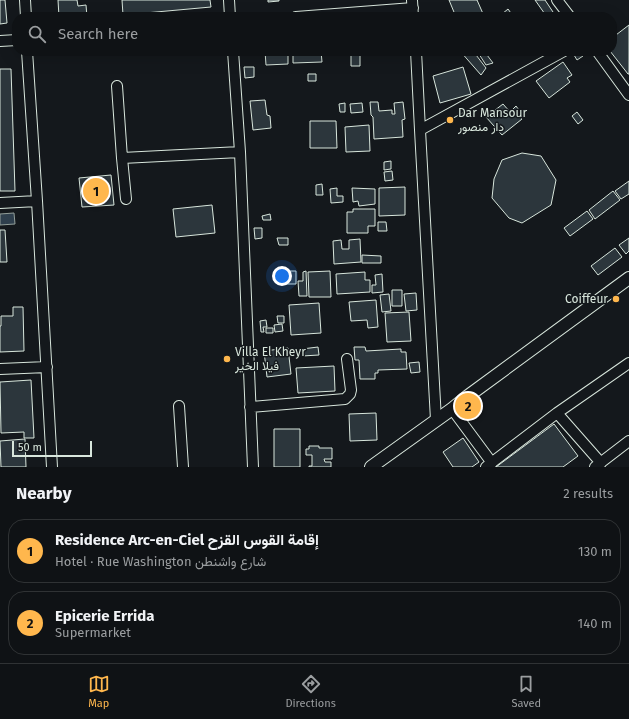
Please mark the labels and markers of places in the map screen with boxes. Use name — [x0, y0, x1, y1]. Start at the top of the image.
place label: Dar Mansour دار منصور — [457, 106, 527, 135]
marker: Dar Mansour دار منصور — [445, 115, 455, 125]
pin: 1 — [83, 176, 109, 206]
place label: Coiffeur — [565, 292, 608, 306]
marker: Coiffeur — [611, 294, 621, 304]
place label: Villa El Kheyr فيلا الخير — [234, 345, 306, 374]
marker: Villa El Kheyr فيلا الخير — [222, 354, 232, 364]
pin: 2 — [455, 391, 481, 421]

